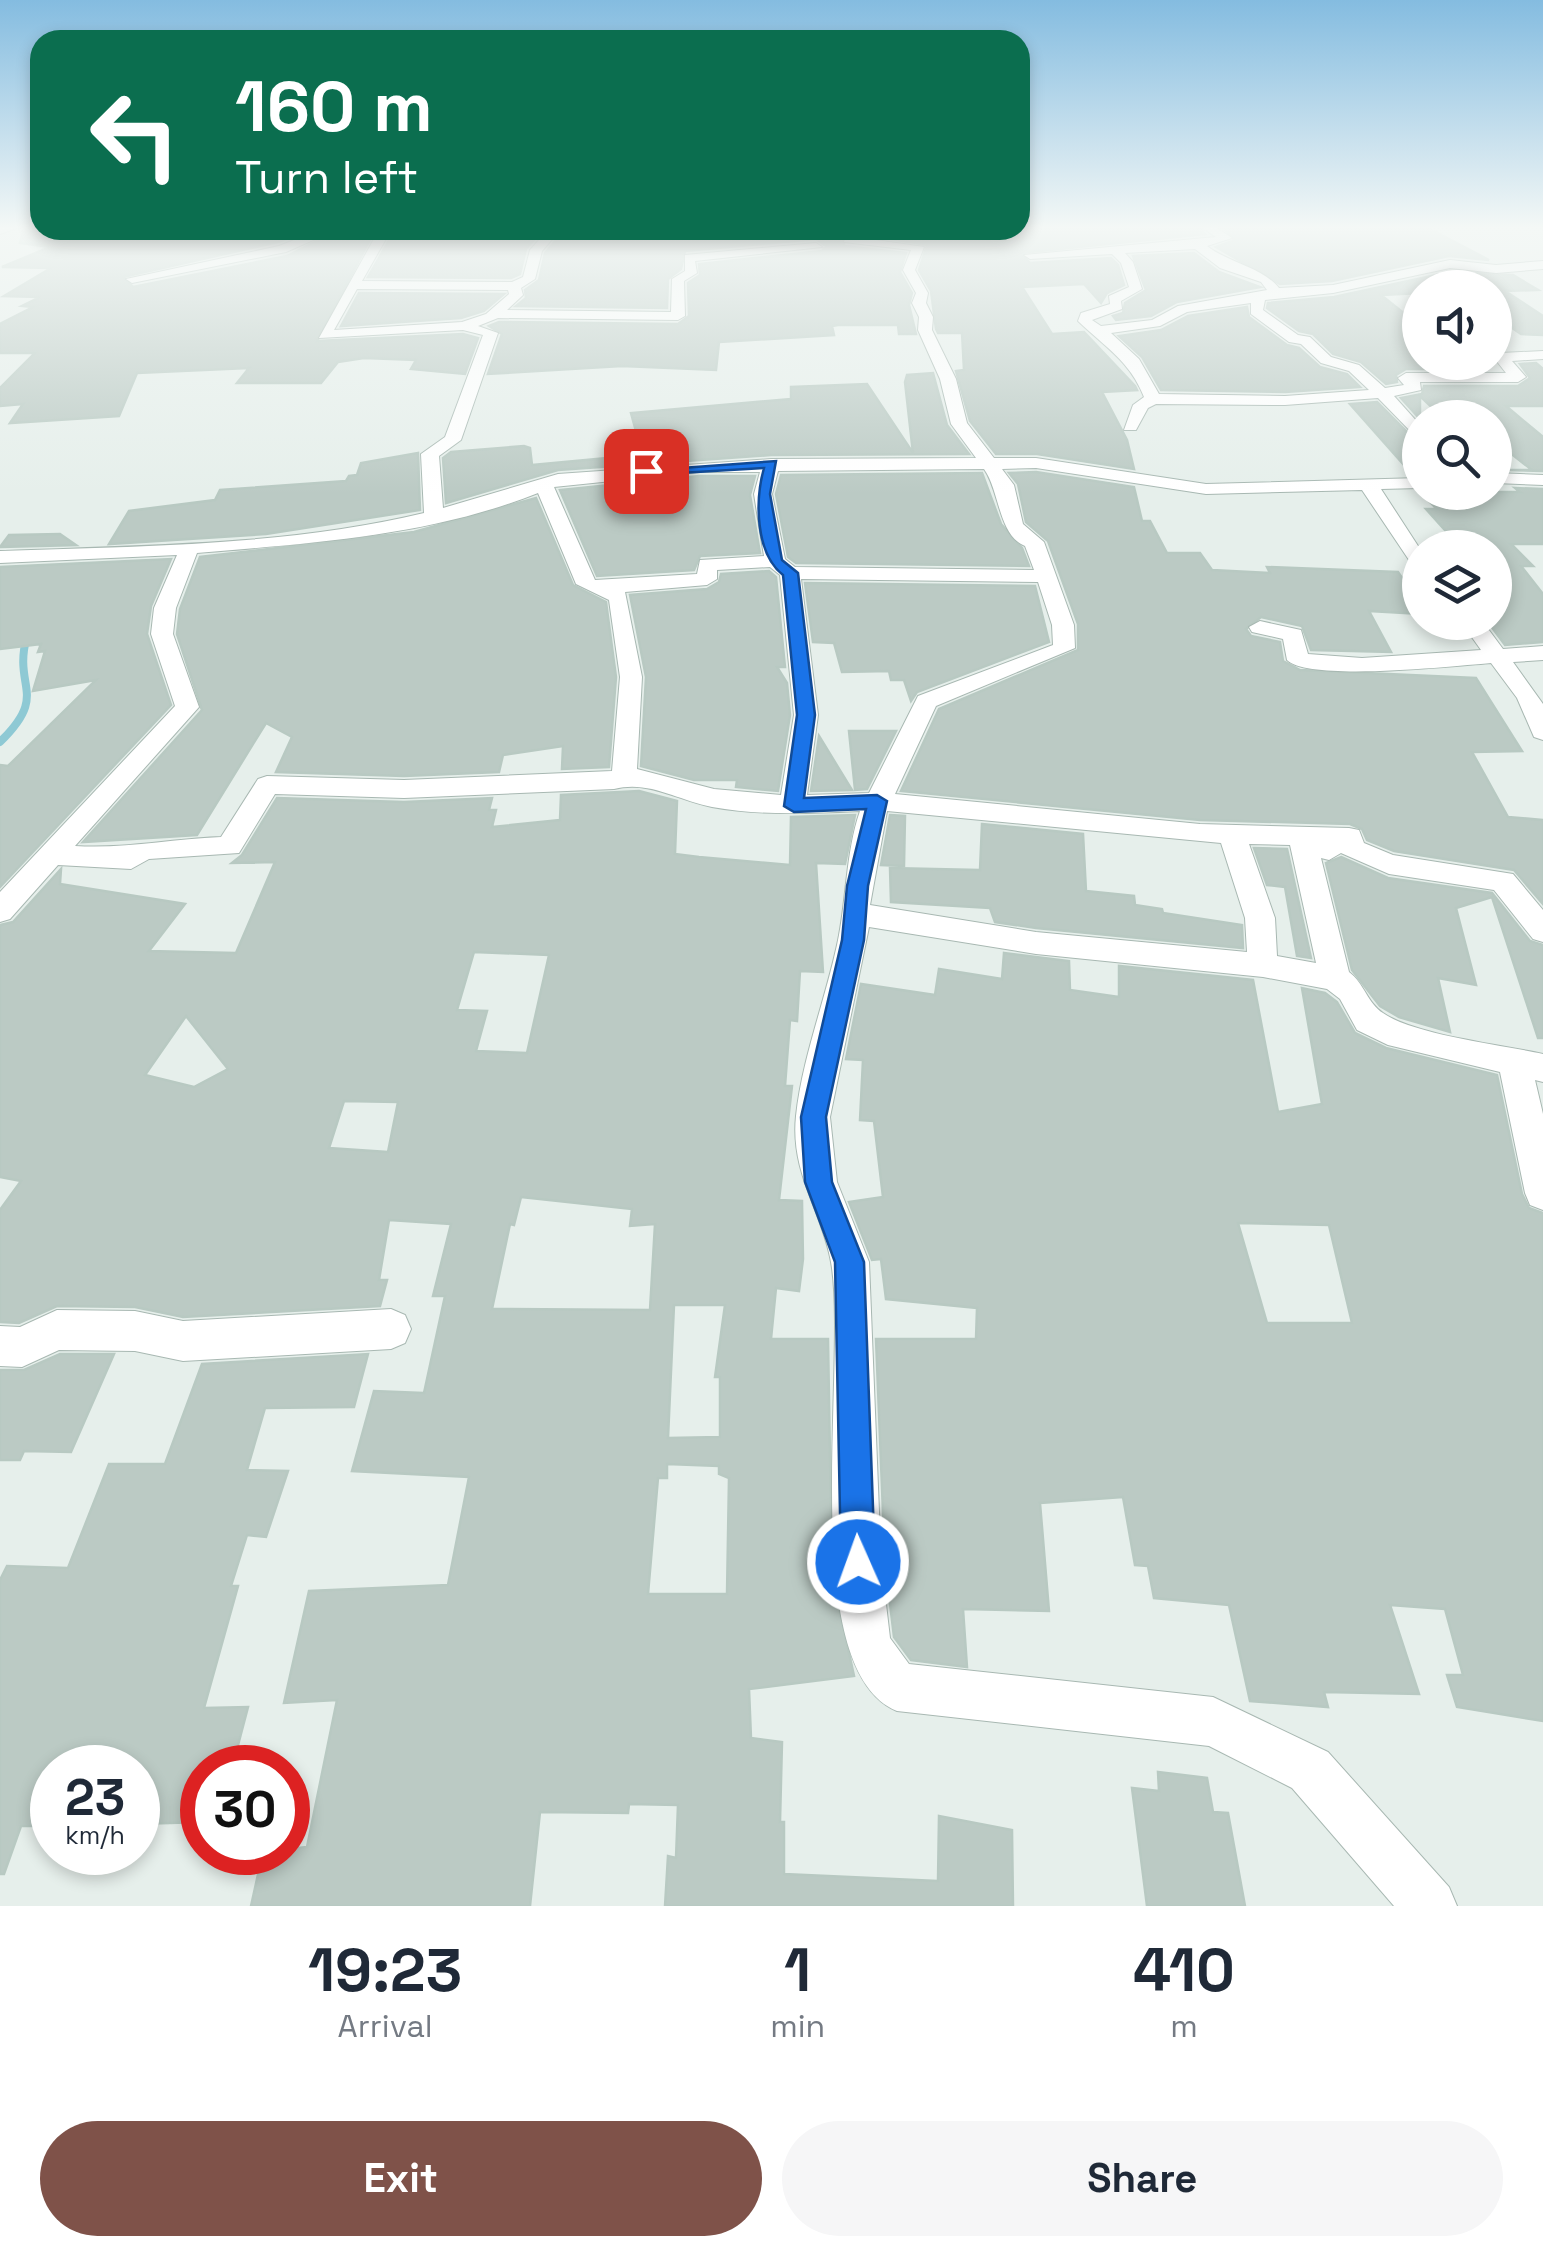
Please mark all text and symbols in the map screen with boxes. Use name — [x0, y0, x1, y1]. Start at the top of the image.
text: 160 m — [235, 62, 433, 151]
icon: left — [70, 70, 200, 200]
text: Turn left — [235, 149, 418, 206]
map controls — [1402, 270, 1512, 640]
button: sound — [1402, 270, 1512, 380]
button: search — [1402, 400, 1512, 510]
pin — [604, 429, 689, 514]
icon: arrive — [619, 444, 674, 499]
button: layers — [1402, 530, 1512, 640]
position arrow — [806, 1510, 910, 1614]
speed limit sign: 30 — [180, 1745, 310, 1875]
text: 23 — [65, 1766, 125, 1830]
text: km/h — [65, 1819, 125, 1851]
text: 19:23 — [308, 1932, 462, 2009]
text: 1 — [784, 1932, 811, 2009]
text: 410 — [1133, 1932, 1235, 2009]
text: Arrival — [338, 2006, 433, 2046]
text: min — [770, 2006, 825, 2046]
text: m — [1170, 2006, 1198, 2046]
button: Exit — [40, 2121, 762, 2236]
button: Share — [782, 2121, 1503, 2236]

